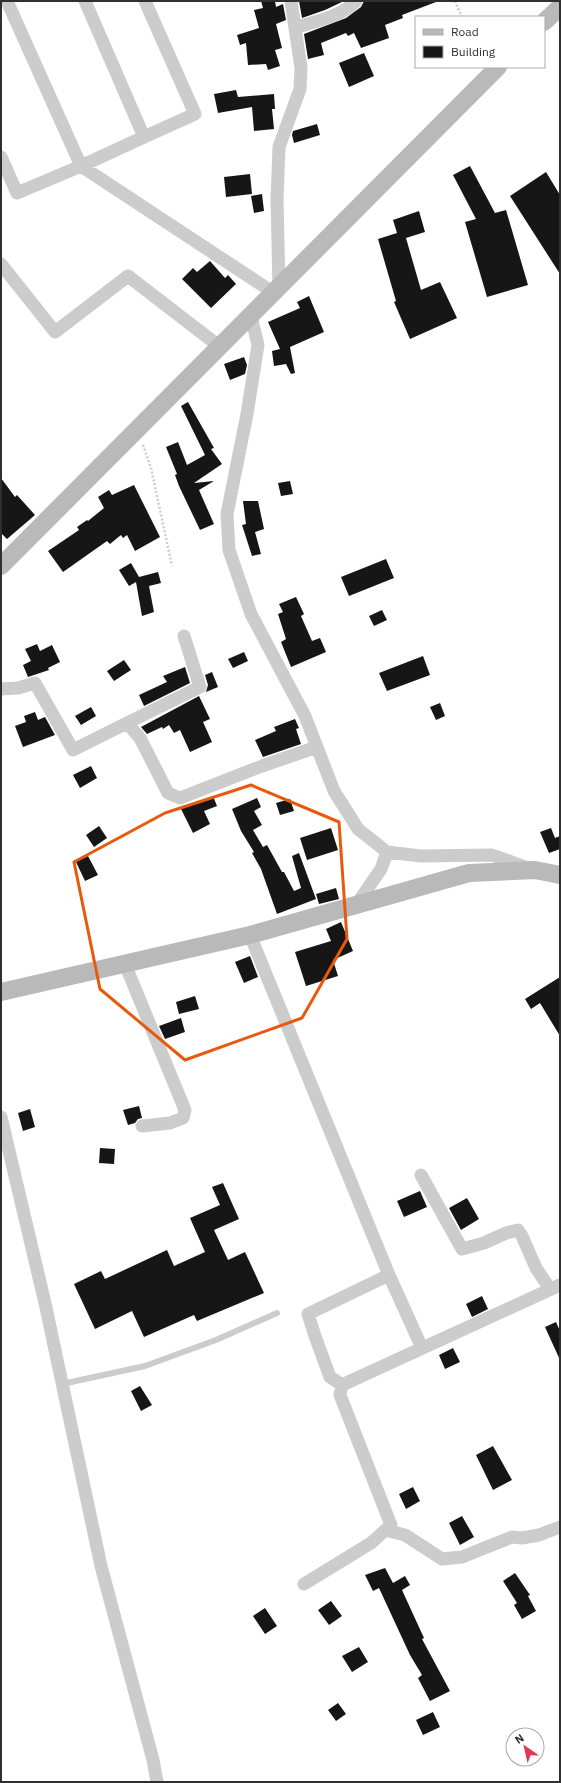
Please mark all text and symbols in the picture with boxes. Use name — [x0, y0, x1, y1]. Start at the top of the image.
legend — [415, 16, 545, 68]
text: Road — [451, 24, 479, 39]
text: Building — [451, 44, 496, 59]
north arrow — [505, 1727, 545, 1767]
text: N — [512, 1731, 527, 1747]

